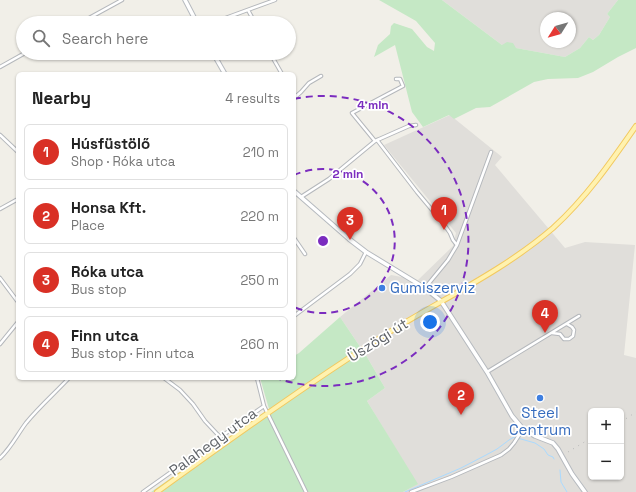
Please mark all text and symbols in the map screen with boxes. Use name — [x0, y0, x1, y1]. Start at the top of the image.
north arrow — [540, 12, 576, 48]
search box — [16, 16, 296, 60]
icon: search — [30, 27, 52, 49]
text: Search here — [62, 29, 148, 48]
text: Nearby — [32, 87, 91, 109]
text: 4 results — [225, 90, 280, 107]
text: 4 min — [357, 97, 389, 113]
text: Húsfüstölő — [71, 134, 150, 153]
text: 1 — [43, 144, 49, 161]
text: 210 m — [243, 144, 279, 161]
text: Shop · Róka utca — [71, 153, 175, 170]
text: 2 min — [332, 166, 364, 182]
pin: 1 — [431, 197, 457, 230]
text: Honsa Kft. — [71, 198, 146, 217]
pin: 3 — [337, 207, 363, 240]
text: 2 — [42, 208, 50, 225]
text: 220 m — [240, 208, 279, 225]
text: Place — [71, 217, 105, 234]
centre of rings — [316, 234, 330, 248]
text: Róka utca — [71, 262, 144, 281]
text: 3 — [42, 272, 50, 289]
text: 250 m — [241, 272, 279, 289]
place label: Gumiszerviz — [390, 278, 475, 297]
text: Bus stop — [71, 281, 127, 298]
marker: Gumiszerviz — [377, 283, 387, 293]
pin: 4 — [532, 300, 558, 333]
your location — [420, 312, 440, 332]
street label: Üszögi út — [344, 313, 412, 366]
text: Finn utca — [71, 326, 139, 345]
text: 4 — [42, 336, 50, 353]
text: 260 m — [240, 336, 279, 353]
text: Bus stop · Finn utca — [71, 345, 194, 362]
pin: 2 — [448, 382, 474, 415]
marker: Steel Centrum — [535, 393, 545, 403]
street label: Palahegy utca — [165, 403, 261, 480]
place label: Steel Centrum — [509, 403, 571, 439]
map controls — [588, 408, 624, 480]
button: + — [588, 408, 624, 444]
button: − — [588, 444, 624, 480]

